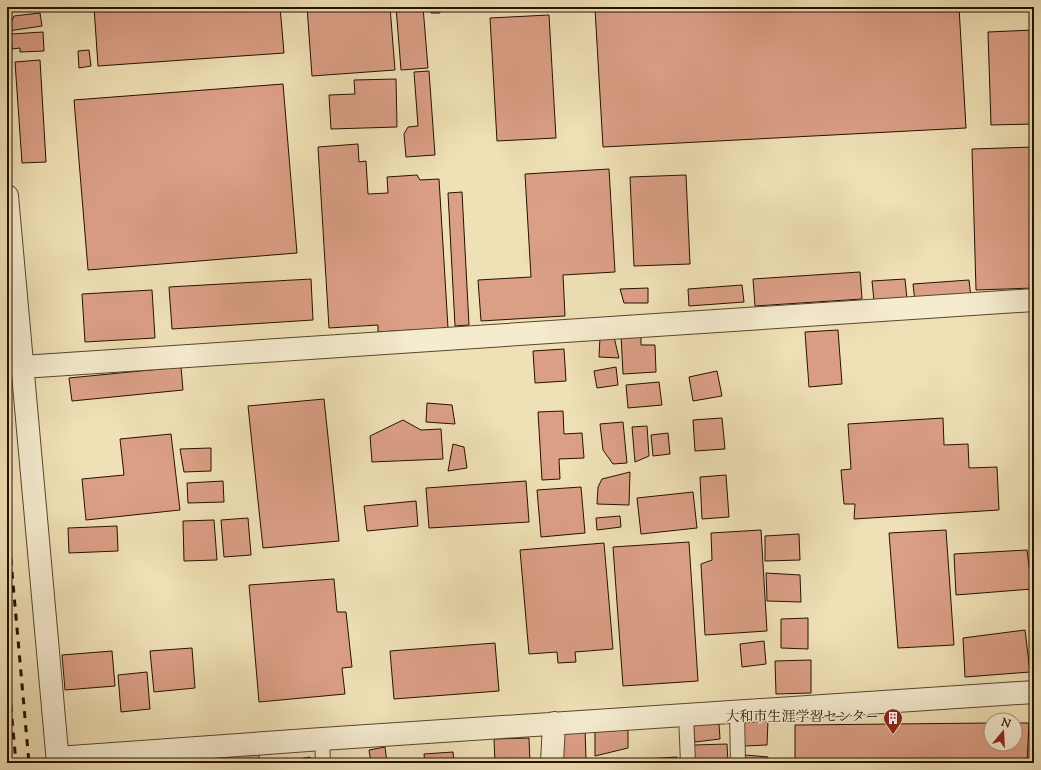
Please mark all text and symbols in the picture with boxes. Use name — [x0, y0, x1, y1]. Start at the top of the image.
building icon: 大和市生涯学習センター — [882, 707, 904, 735]
place label: 大和市生涯学習センター — [726, 708, 879, 728]
north arrow — [983, 712, 1023, 752]
text: N — [998, 714, 1013, 732]

